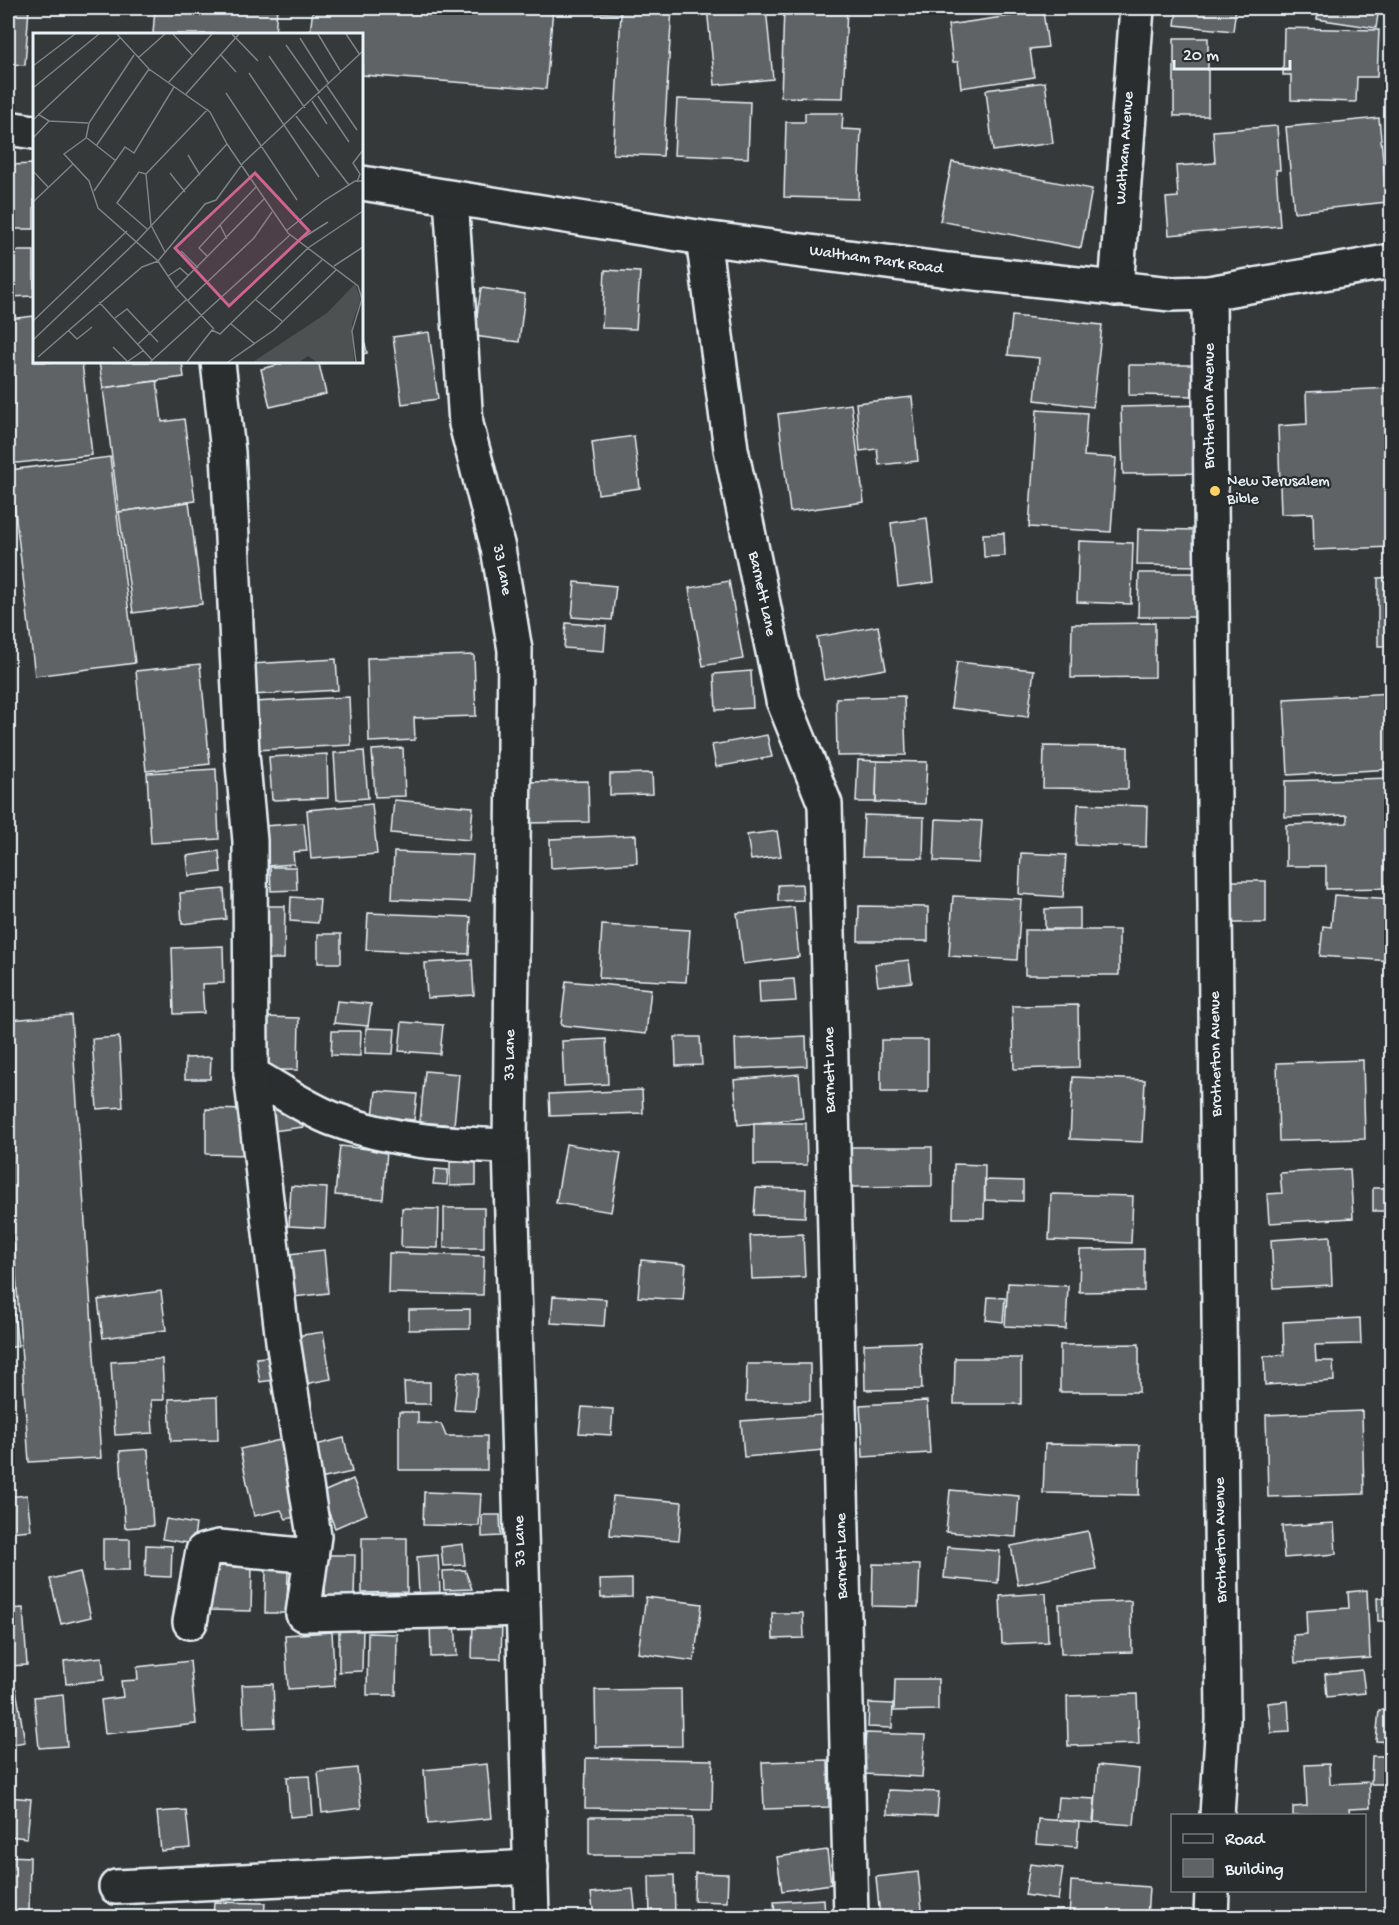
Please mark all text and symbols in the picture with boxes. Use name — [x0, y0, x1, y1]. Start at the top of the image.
inset map — [33, 33, 363, 363]
scale bar — [1174, 33, 1290, 71]
text: 20 m — [1183, 46, 1219, 67]
street label: Waltham Avenue — [1113, 90, 1139, 205]
street label: Waltham Park Road — [808, 242, 945, 280]
street label: Brotherton Avenue — [1201, 342, 1220, 470]
place label: New Jerusalem Bible — [1226, 473, 1330, 510]
marker: New Jerusalem Bible — [1208, 484, 1222, 498]
street label: 33 Lane — [487, 542, 515, 598]
street label: Barnett Lane — [743, 549, 779, 639]
street label: Brotherton Avenue — [1206, 990, 1228, 1118]
street label: Barnett Lane — [821, 1026, 841, 1114]
street label: 33 Lane — [501, 1029, 521, 1082]
street label: Brotherton Avenue — [1211, 1476, 1233, 1604]
street label: Barnett Lane — [833, 1512, 853, 1600]
street label: 33 Lane — [511, 1514, 531, 1568]
legend — [1171, 1814, 1366, 1892]
text: Road — [1225, 1830, 1266, 1851]
text: Building — [1224, 1860, 1284, 1881]

